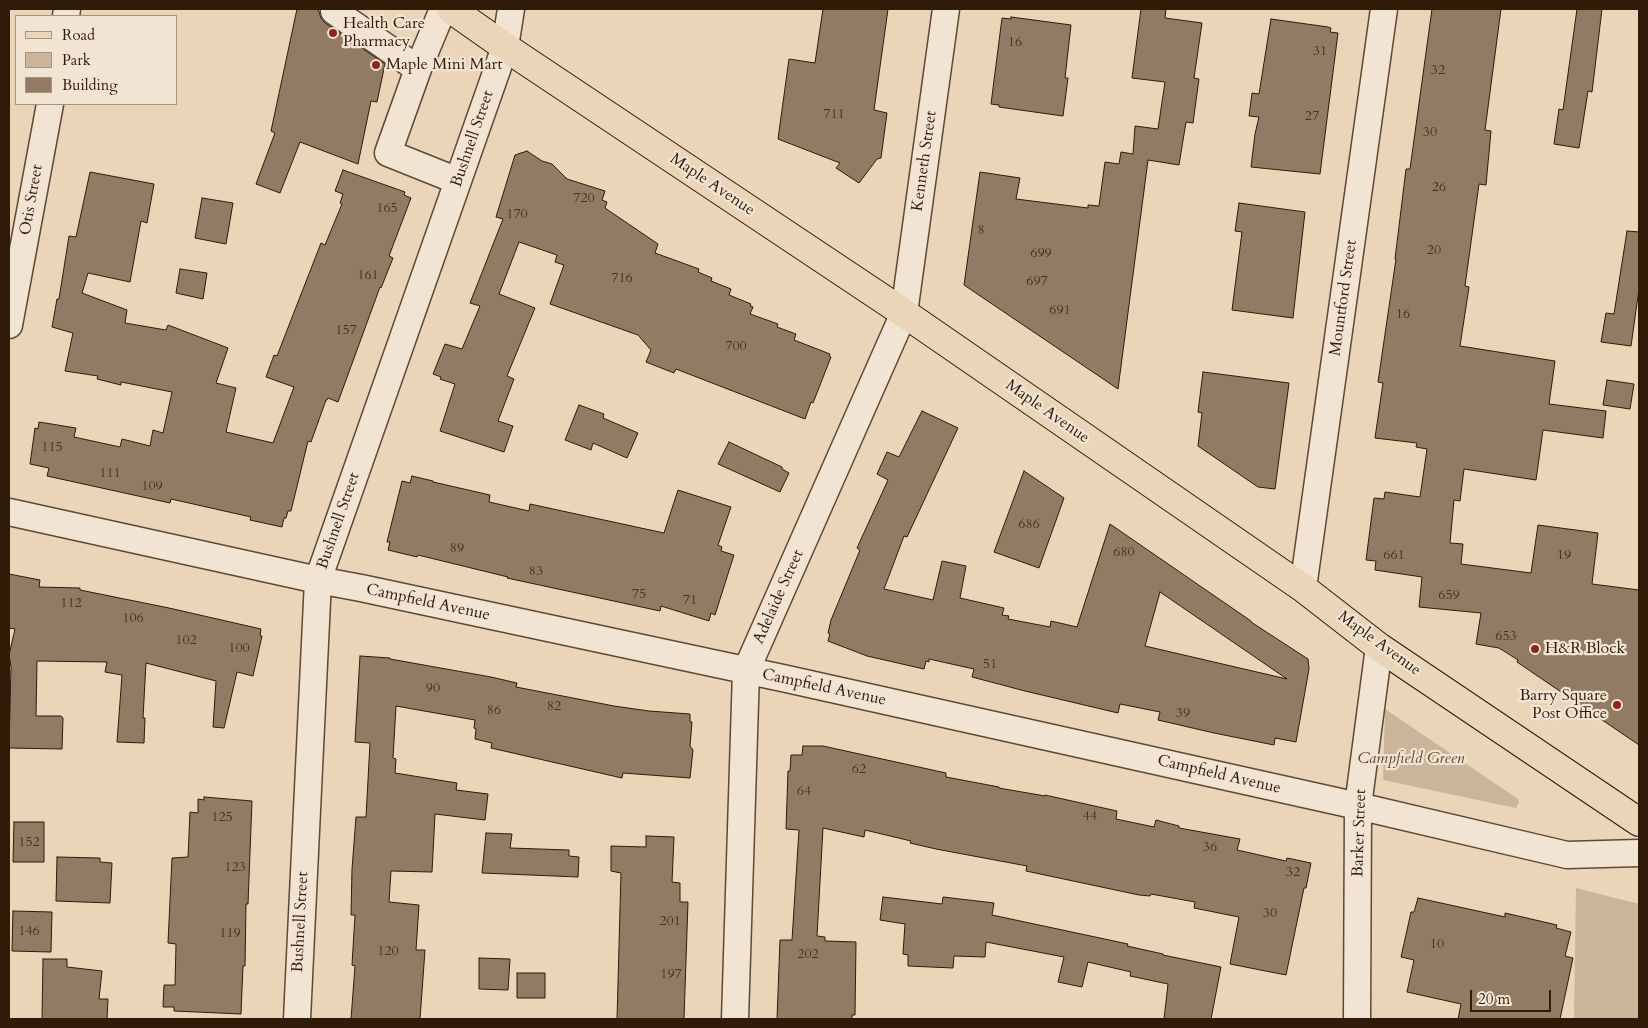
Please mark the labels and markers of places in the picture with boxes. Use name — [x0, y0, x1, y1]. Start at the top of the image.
place label: Health Care Pharmacy — [343, 14, 425, 52]
marker: Health Care Pharmacy — [327, 27, 339, 39]
place label: Maple Mini Mart — [386, 55, 502, 75]
marker: Maple Mini Mart — [370, 59, 382, 71]
place label: H&R Block — [1545, 639, 1625, 659]
marker: H&R Block — [1529, 643, 1541, 655]
place label: Barry Square Post Office — [1519, 686, 1607, 724]
marker: Barry Square Post Office — [1611, 699, 1623, 711]

